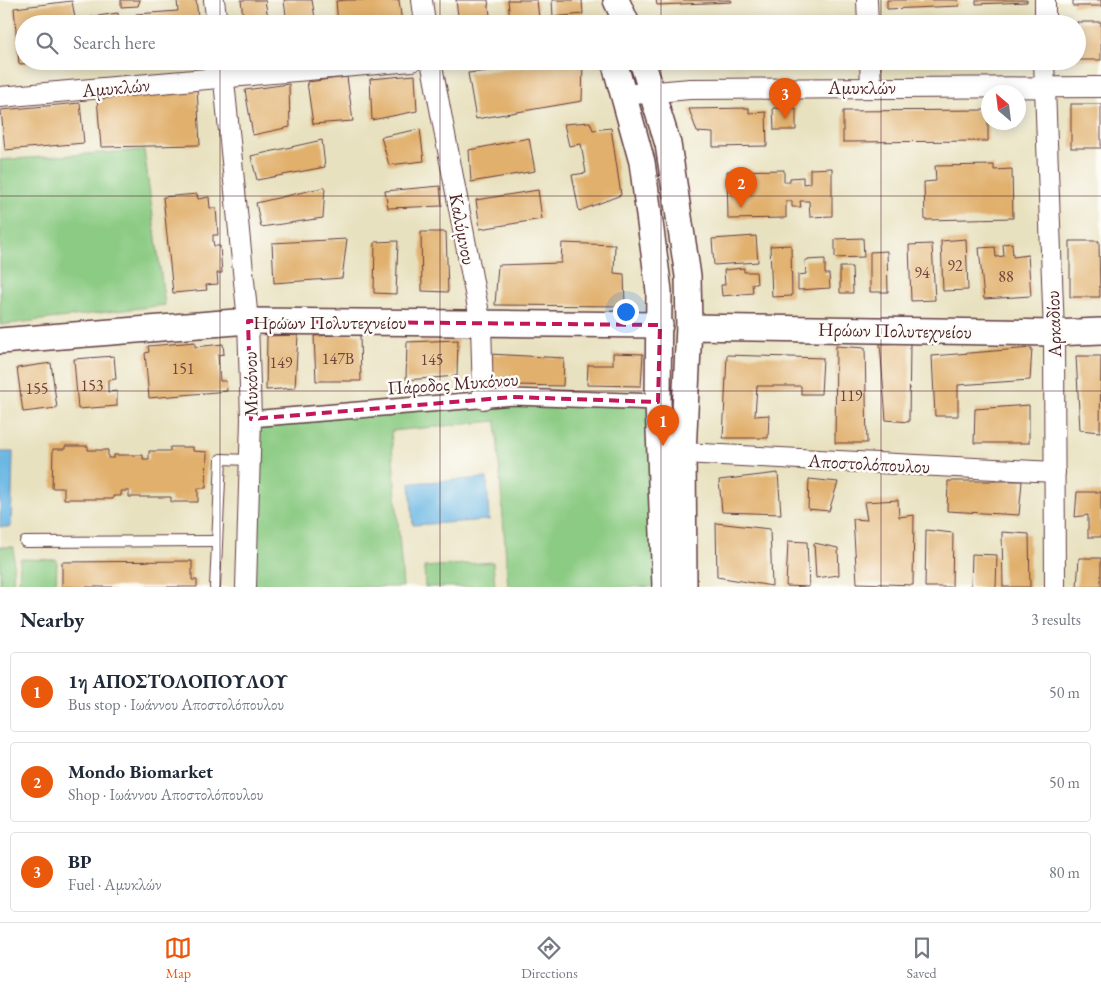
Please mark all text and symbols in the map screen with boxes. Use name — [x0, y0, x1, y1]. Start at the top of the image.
search box — [15, 15, 1086, 70]
icon: search — [33, 29, 61, 57]
text: Search here — [73, 30, 155, 55]
street label: Αμυκλών — [80, 72, 151, 103]
street label: Αμυκλών — [827, 75, 896, 100]
pin: 3 — [769, 78, 801, 119]
north arrow — [981, 85, 1026, 130]
pin: 2 — [725, 167, 757, 208]
street label: Καλύμνου — [443, 191, 482, 267]
house number: 92 — [947, 255, 963, 276]
house number: 94 — [914, 262, 930, 283]
house number: 88 — [998, 266, 1014, 287]
street label: Αρκαδίου — [1040, 290, 1067, 359]
your location — [613, 299, 639, 325]
street label: Ηρώων Πολυτεχνείου — [253, 310, 407, 335]
street label: Ηρώων Πολυτεχνείου — [818, 317, 972, 344]
house number: 147Β — [322, 348, 354, 369]
house number: 145 — [420, 349, 444, 370]
street label: Μυκόνου — [237, 351, 264, 417]
house number: 149 — [269, 352, 293, 373]
house number: 151 — [171, 358, 195, 379]
street label: Πάροδος Μυκόνου — [387, 366, 519, 401]
house number: 153 — [80, 375, 104, 396]
house number: 155 — [25, 378, 49, 399]
house number: 119 — [839, 385, 863, 406]
pin: 1 — [647, 405, 679, 446]
street label: Αποστολόπουλου — [806, 448, 931, 479]
text: Nearby — [20, 606, 84, 633]
text: 3 results — [1031, 609, 1081, 630]
text: 1η ΑΠΟΣΤΟΛΟΠΟΥΛΟΥ — [68, 669, 288, 694]
text: 1 — [33, 682, 41, 703]
text: 50 m — [1049, 682, 1080, 703]
text: Bus stop · Ιωάννου Αποστολόπουλου — [68, 694, 284, 715]
text: Mondo Biomarket — [68, 759, 213, 784]
text: 2 — [33, 772, 41, 793]
text: 50 m — [1049, 772, 1080, 793]
text: Shop · Ιωάννου Αποστολόπουλου — [68, 784, 264, 805]
text: BP — [68, 849, 91, 874]
text: 3 — [33, 862, 41, 883]
text: 80 m — [1049, 862, 1080, 883]
text: Fuel · Αμυκλών — [68, 874, 161, 895]
tab: Map — [164, 934, 192, 982]
tab: Directions — [521, 934, 578, 982]
tab: Saved — [907, 934, 937, 982]

